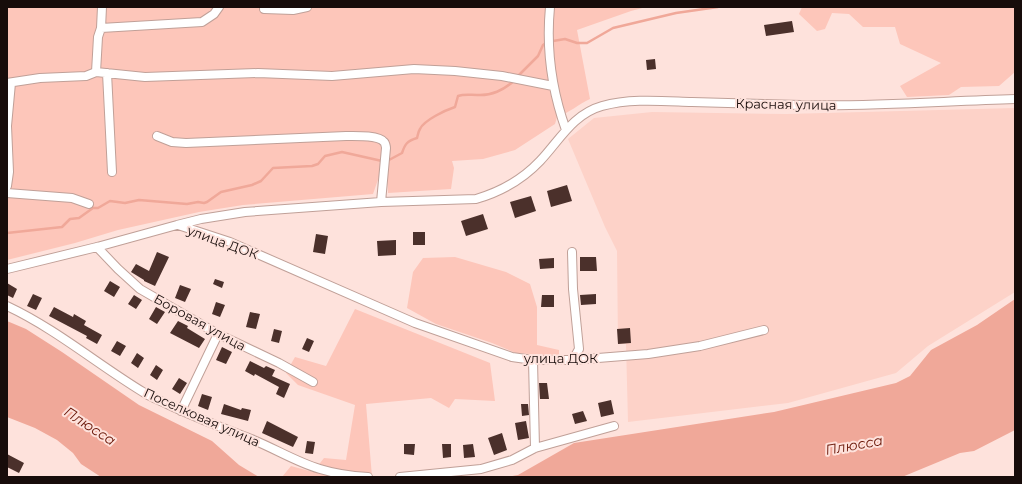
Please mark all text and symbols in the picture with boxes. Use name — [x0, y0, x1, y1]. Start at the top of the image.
street label: Красная улица — [735, 95, 837, 113]
street label: улица ДОК — [184, 221, 261, 262]
street label: Боровая улица — [151, 290, 249, 354]
street label: улица ДОК — [523, 350, 598, 366]
street label: Поселковая улица — [142, 384, 262, 450]
water label: Плюсса — [61, 403, 119, 449]
water label: Плюсса — [824, 431, 884, 459]

